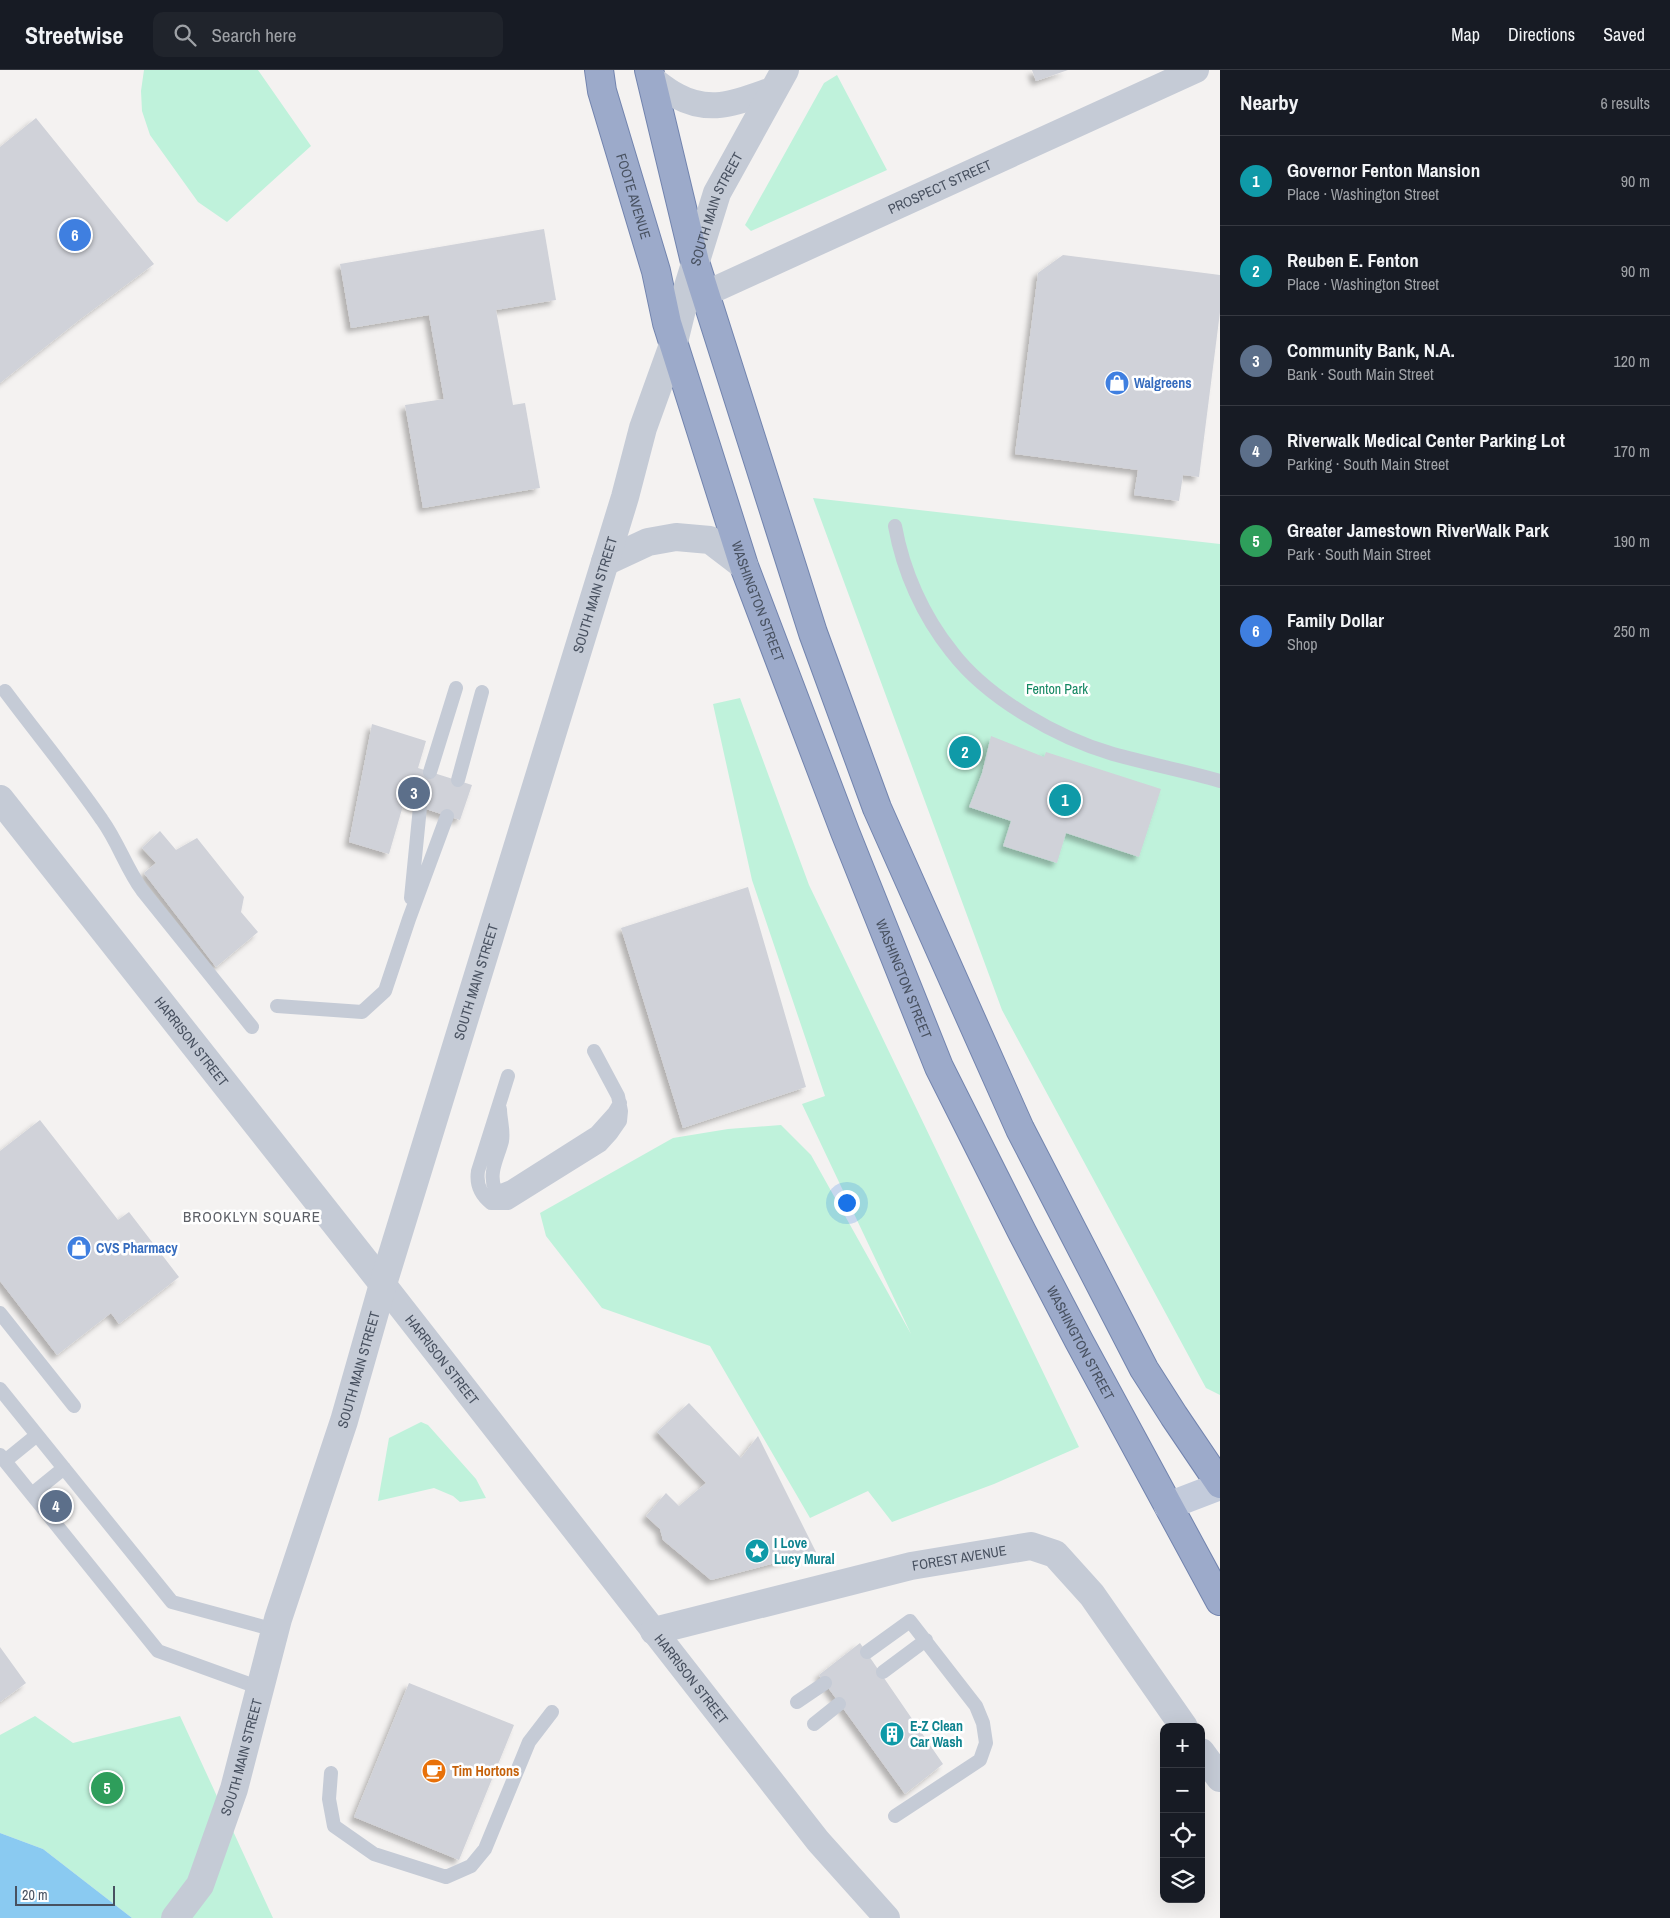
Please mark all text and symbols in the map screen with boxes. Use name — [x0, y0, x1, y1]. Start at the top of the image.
search box — [153, 12, 503, 57]
text: Streetwise — [25, 19, 123, 51]
icon: search — [171, 21, 199, 49]
text: Search here — [211, 22, 296, 48]
text: Map — [1451, 22, 1480, 47]
text: Directions — [1508, 22, 1575, 47]
text: Saved — [1603, 22, 1645, 47]
text: Nearby — [1240, 88, 1298, 117]
text: 6 results — [1600, 92, 1650, 114]
street label: SOUTH MAIN STREET — [686, 149, 747, 268]
street label: FOOTE AVENUE — [612, 151, 655, 241]
street label: PROSPECT STREET — [885, 155, 994, 218]
text: Governor Fenton Mansion — [1287, 157, 1480, 183]
text: 1 — [1252, 170, 1260, 192]
text: 90 m — [1621, 170, 1650, 192]
text: Place · Washington Street — [1287, 183, 1439, 205]
pin: 6 — [59, 216, 91, 254]
text: Reuben E. Fenton — [1287, 247, 1419, 273]
text: 2 — [1252, 260, 1260, 282]
text: 90 m — [1621, 260, 1650, 282]
text: Place · Washington Street — [1287, 273, 1439, 295]
text: Community Bank, N.A. — [1287, 337, 1455, 363]
text: 3 — [1252, 350, 1260, 372]
text: 120 m — [1614, 350, 1650, 372]
text: Bank · South Main Street — [1287, 363, 1434, 385]
shop icon: Walgreens — [1104, 370, 1130, 396]
place label: Walgreens — [1134, 374, 1192, 392]
text: Riverwalk Medical Center Parking Lot — [1287, 427, 1565, 453]
text: 4 — [1252, 440, 1260, 462]
text: 170 m — [1614, 440, 1650, 462]
text: Parking · South Main Street — [1287, 453, 1449, 475]
text: Greater Jamestown RiverWalk Park — [1287, 517, 1549, 543]
text: 5 — [1252, 530, 1260, 552]
text: 190 m — [1614, 530, 1650, 552]
street label: SOUTH MAIN STREET — [569, 535, 621, 655]
street label: WASHINGTON STREET — [728, 539, 788, 664]
text: Park · South Main Street — [1287, 543, 1431, 565]
text: Family Dollar — [1287, 607, 1384, 633]
text: 6 — [1252, 620, 1260, 642]
text: 250 m — [1614, 620, 1650, 642]
text: Shop — [1287, 633, 1318, 655]
park label: Fenton Park — [1026, 680, 1088, 698]
pin: 2 — [949, 733, 981, 771]
pin: 3 — [398, 774, 430, 812]
pin: 1 — [1049, 781, 1081, 819]
street label: WASHINGTON STREET — [872, 917, 936, 1041]
street label: SOUTH MAIN STREET — [450, 922, 502, 1042]
street label: HARRISON STREET — [151, 993, 232, 1090]
your location — [834, 1190, 860, 1216]
district label: BROOKLYN SQUARE — [183, 1206, 321, 1227]
shop icon: CVS Pharmacy — [66, 1235, 92, 1261]
place label: CVS Pharmacy — [96, 1239, 178, 1257]
street label: WASHINGTON STREET — [1043, 1283, 1118, 1403]
street label: SOUTH MAIN STREET — [333, 1309, 384, 1430]
street label: HARRISON STREET — [401, 1311, 483, 1408]
pin: 4 — [40, 1487, 72, 1525]
place label: I Love Lucy Mural — [774, 1534, 835, 1568]
place icon: I Love Lucy Mural — [744, 1538, 770, 1564]
street label: FOREST AVENUE — [911, 1541, 1008, 1575]
street label: HARRISON STREET — [651, 1630, 732, 1727]
street label: SOUTH MAIN STREET — [216, 1697, 266, 1818]
place label: E-Z Clean Car Wash — [910, 1717, 963, 1751]
building icon: E-Z Clean Car Wash — [879, 1721, 905, 1747]
map controls — [1160, 1723, 1205, 1903]
button: + — [1160, 1723, 1205, 1768]
cafe icon: Tim Hortons — [421, 1758, 447, 1784]
place label: Tim Hortons — [452, 1762, 519, 1780]
button: − — [1160, 1768, 1205, 1813]
pin: 5 — [91, 1769, 123, 1807]
button: locate — [1160, 1813, 1205, 1858]
button: layers — [1160, 1858, 1205, 1903]
scale bar — [15, 1883, 115, 1906]
text: 20 m — [22, 1886, 48, 1904]

